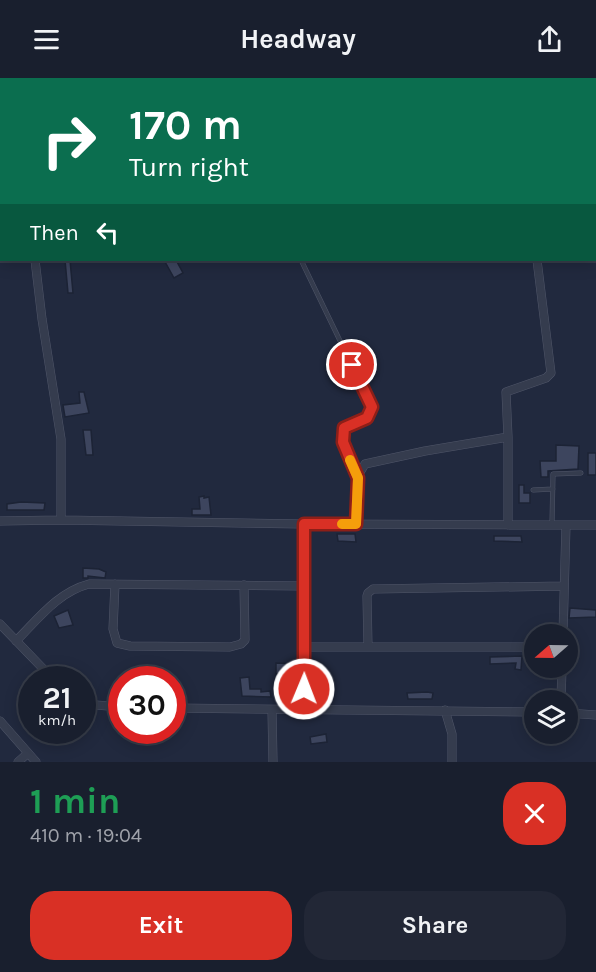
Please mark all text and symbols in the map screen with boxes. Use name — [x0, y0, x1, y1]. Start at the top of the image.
icon: menu — [30, 23, 63, 56]
text: Headway — [240, 23, 356, 55]
icon: share — [533, 23, 566, 56]
text: 170 m — [129, 100, 242, 150]
icon: right — [30, 102, 108, 180]
text: Turn right — [129, 151, 249, 183]
icon: left — [91, 216, 124, 249]
text: Then — [30, 220, 79, 246]
pin — [326, 339, 377, 390]
icon: arrive — [335, 348, 368, 381]
north arrow — [524, 624, 578, 678]
map controls — [524, 624, 578, 744]
position arrow — [272, 657, 336, 721]
speed limit sign: 30 — [108, 666, 186, 744]
text: 21 — [43, 680, 71, 716]
button: layers — [524, 690, 578, 744]
text: km/h — [38, 711, 76, 729]
text: 1 min — [30, 780, 120, 822]
button: close — [503, 782, 566, 845]
text: 410 m · 19:04 — [30, 824, 142, 847]
button: Exit — [30, 891, 292, 960]
button: Share — [304, 891, 566, 960]

